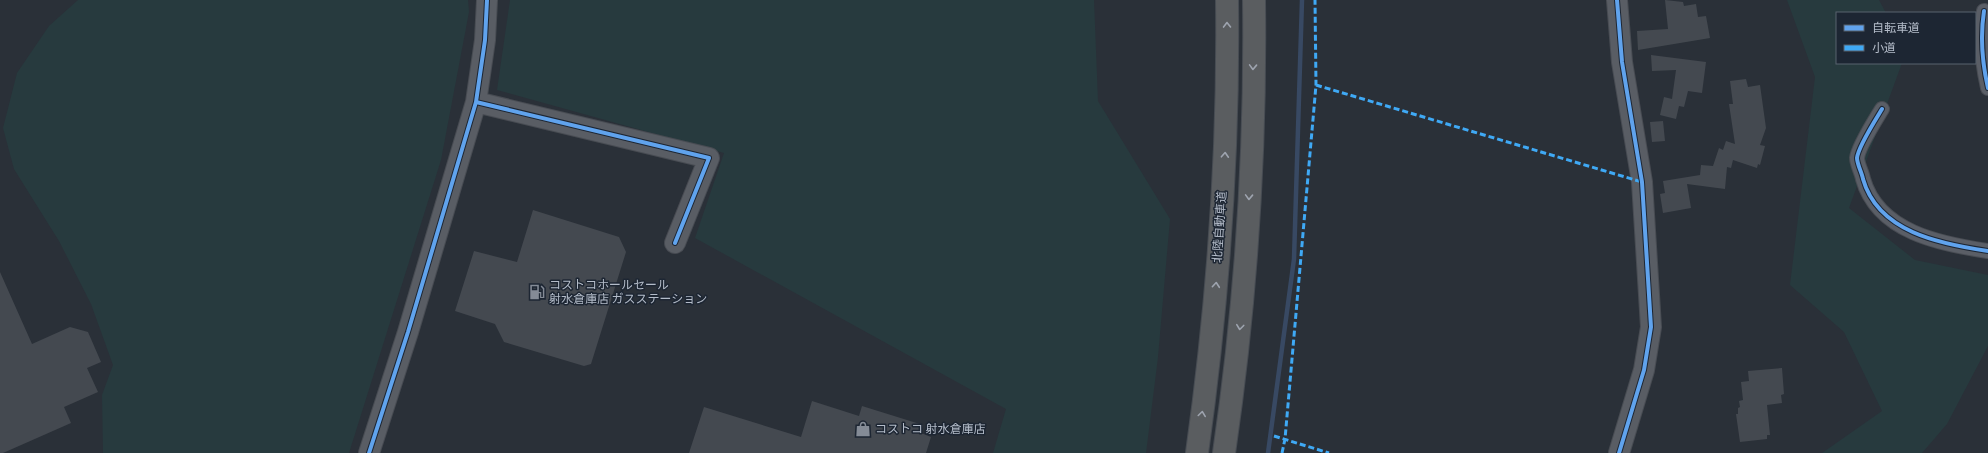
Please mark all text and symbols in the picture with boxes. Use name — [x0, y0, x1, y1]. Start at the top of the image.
legend — [1836, 12, 1976, 64]
text: 自転車道 — [1872, 20, 1920, 37]
one-way arrow — [1223, 22, 1232, 28]
text: 小道 — [1872, 40, 1896, 57]
one-way arrow — [1249, 64, 1258, 70]
one-way arrow — [1220, 152, 1229, 158]
street label: 北陸自動車道 — [1209, 190, 1231, 264]
one-way arrow — [1245, 194, 1254, 200]
place label: コストコホールセール 射水倉庫店 ガスステーション — [549, 277, 707, 308]
one-way arrow — [1212, 282, 1221, 288]
fuel station icon: コストコホールセール 射水倉庫店 ガスステーション — [528, 283, 546, 301]
one-way arrow — [1236, 324, 1245, 330]
one-way arrow — [1197, 411, 1206, 417]
shop icon: コストコ 射水倉庫店 — [854, 420, 872, 438]
place label: コストコ 射水倉庫店 — [875, 421, 985, 438]

